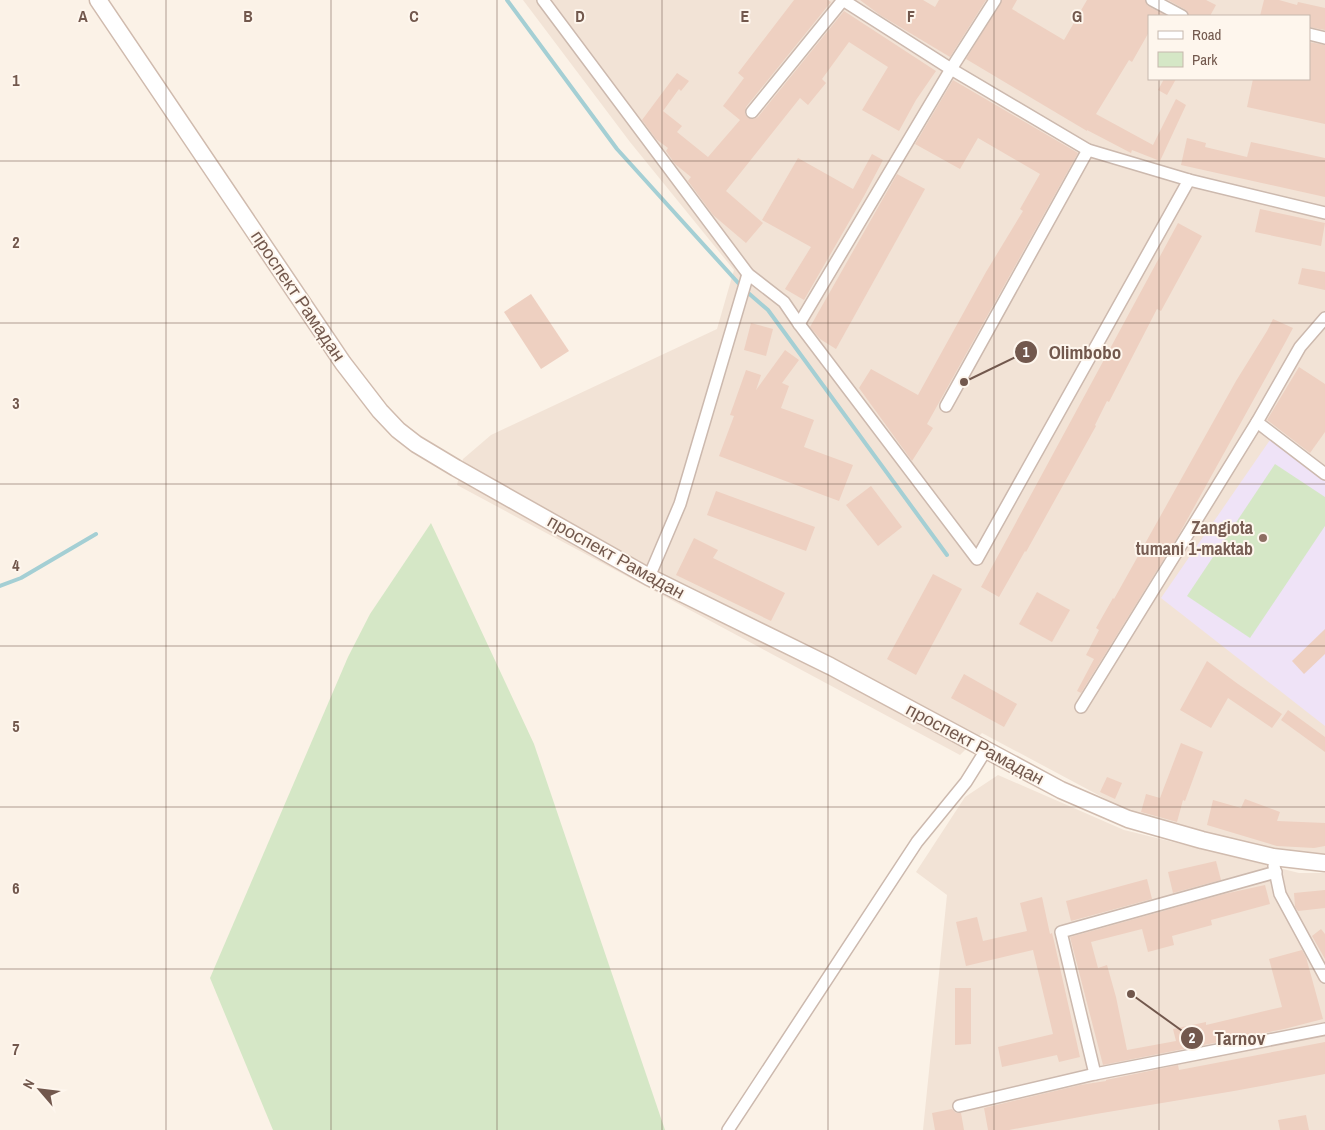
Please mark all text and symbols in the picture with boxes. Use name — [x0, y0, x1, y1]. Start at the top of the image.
text: A — [78, 5, 88, 27]
text: B — [243, 5, 253, 27]
text: C — [409, 5, 419, 27]
text: D — [575, 5, 585, 27]
text: E — [741, 5, 750, 27]
text: F — [907, 5, 915, 27]
text: G — [1072, 5, 1082, 27]
legend — [1148, 15, 1310, 80]
text: Road — [1192, 24, 1221, 45]
text: Park — [1192, 49, 1218, 70]
text: 1 — [12, 69, 20, 91]
street label: проспект Рамадан — [245, 225, 352, 366]
text: 2 — [12, 231, 20, 253]
callout: Olimbobo — [1013, 335, 1131, 369]
text: Olimbobo — [1049, 339, 1121, 365]
text: 1 — [1023, 341, 1030, 362]
text: 3 — [12, 392, 20, 414]
street label: проспект Рамадан — [543, 508, 689, 605]
place label: Zangiota tumani 1-maktab — [1136, 515, 1254, 561]
marker: Zangiota tumani 1-maktab — [1257, 532, 1269, 544]
text: 4 — [12, 554, 20, 576]
street label: проспект Рамадан — [902, 697, 1049, 791]
text: 5 — [12, 715, 20, 737]
text: 6 — [12, 877, 20, 899]
callout: Tarnov — [1180, 1021, 1276, 1055]
text: Tarnov — [1215, 1025, 1266, 1051]
text: 2 — [1189, 1027, 1196, 1048]
text: 7 — [12, 1038, 20, 1060]
north arrow — [15, 1065, 65, 1115]
text: N — [19, 1076, 38, 1092]

